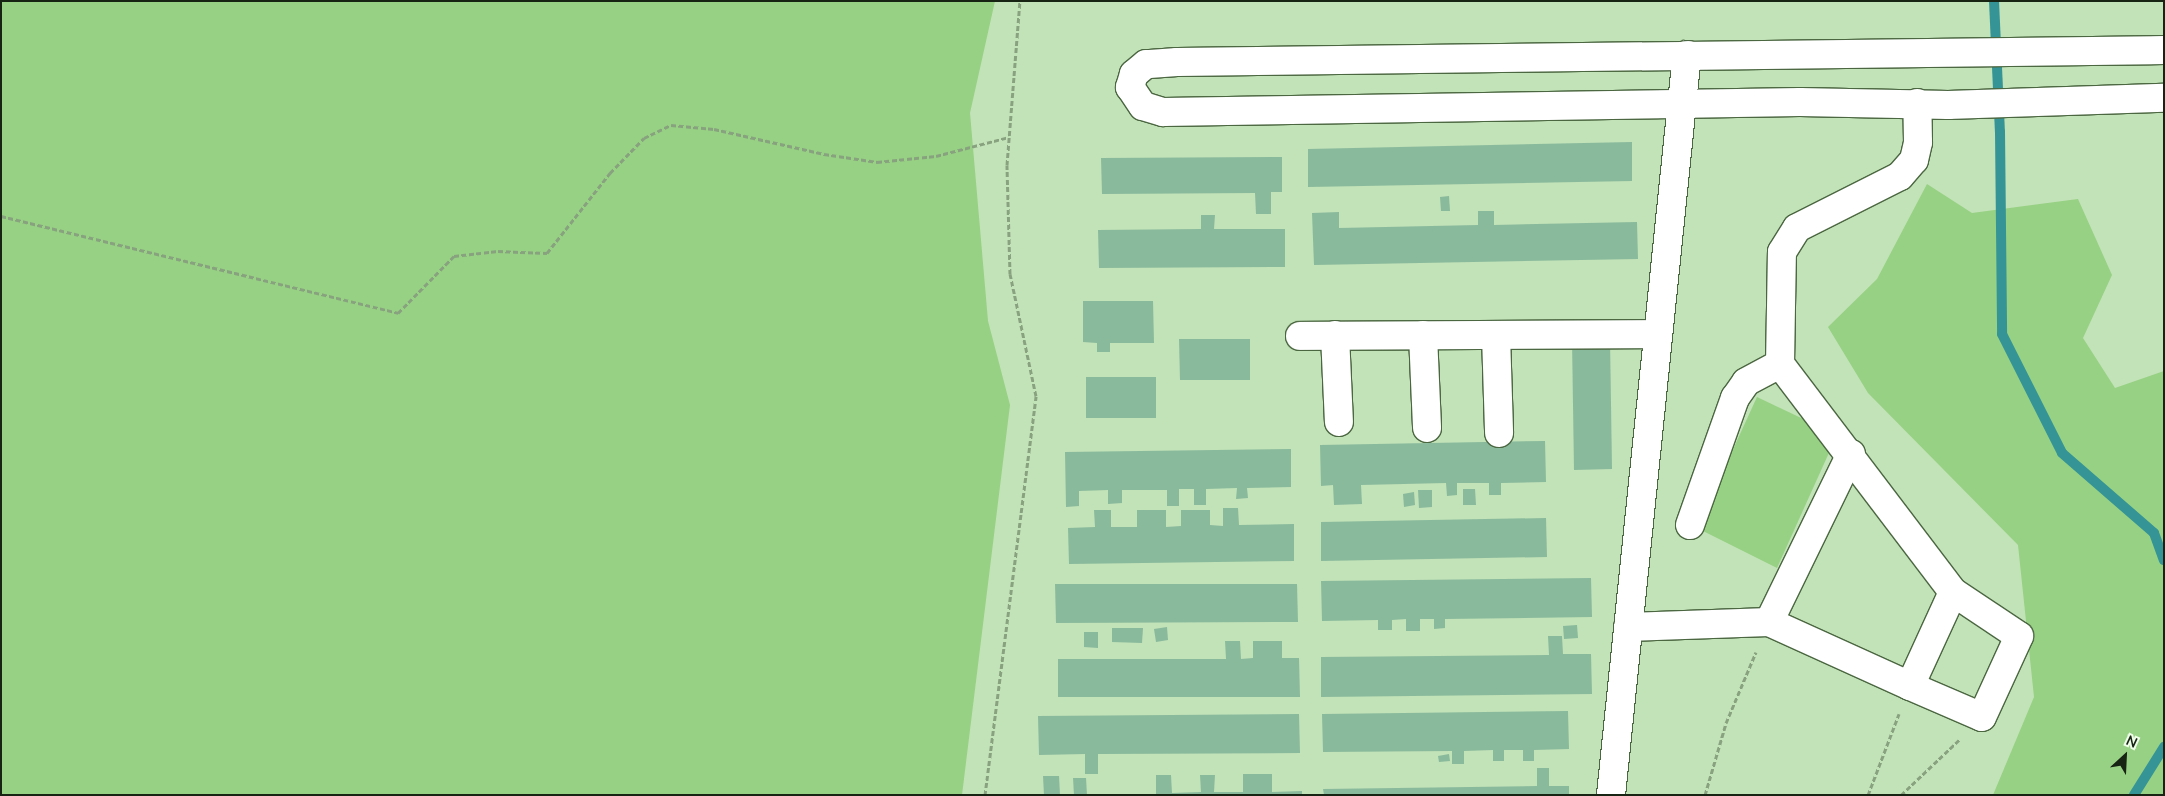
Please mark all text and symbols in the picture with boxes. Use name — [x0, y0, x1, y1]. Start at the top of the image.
north arrow — [2100, 731, 2150, 781]
text: N — [2123, 731, 2140, 753]

